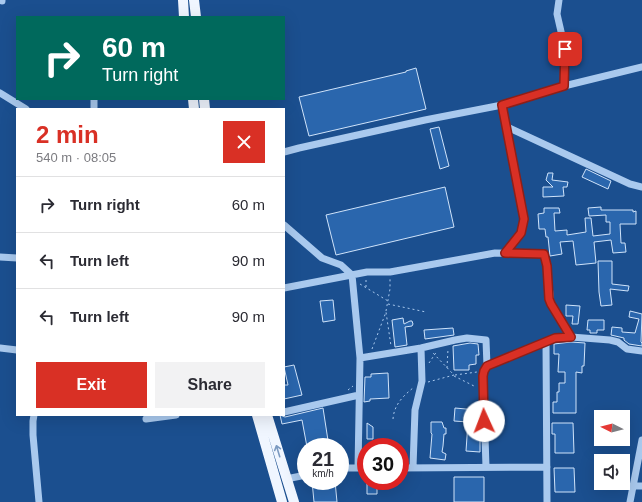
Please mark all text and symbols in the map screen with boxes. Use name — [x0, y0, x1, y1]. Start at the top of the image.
icon: right — [36, 32, 88, 84]
text: 60 m — [102, 32, 166, 63]
pin — [548, 32, 582, 66]
icon: arrive — [554, 38, 576, 60]
text: Turn right — [102, 65, 178, 85]
text: 2 min — [36, 121, 99, 148]
button: close — [223, 121, 265, 163]
text: 540 m · 08:05 — [36, 150, 116, 165]
icon: right — [36, 194, 58, 216]
text: Turn right — [70, 196, 140, 213]
text: 60 m — [232, 196, 265, 213]
icon: left — [36, 250, 58, 272]
text: Turn left — [70, 252, 129, 269]
text: 90 m — [232, 252, 265, 269]
icon: left — [36, 306, 58, 328]
text: Turn left — [70, 308, 129, 325]
text: 90 m — [232, 308, 265, 325]
button: Exit — [36, 362, 147, 408]
button: Share — [155, 362, 265, 408]
position arrow — [463, 400, 505, 442]
north arrow — [594, 410, 630, 446]
map controls — [594, 410, 630, 490]
speed limit sign: 30 — [357, 438, 409, 490]
one-way arrow — [274, 445, 281, 458]
text: 21 — [312, 448, 334, 470]
button: sound — [594, 454, 630, 490]
text: km/h — [312, 468, 334, 479]

